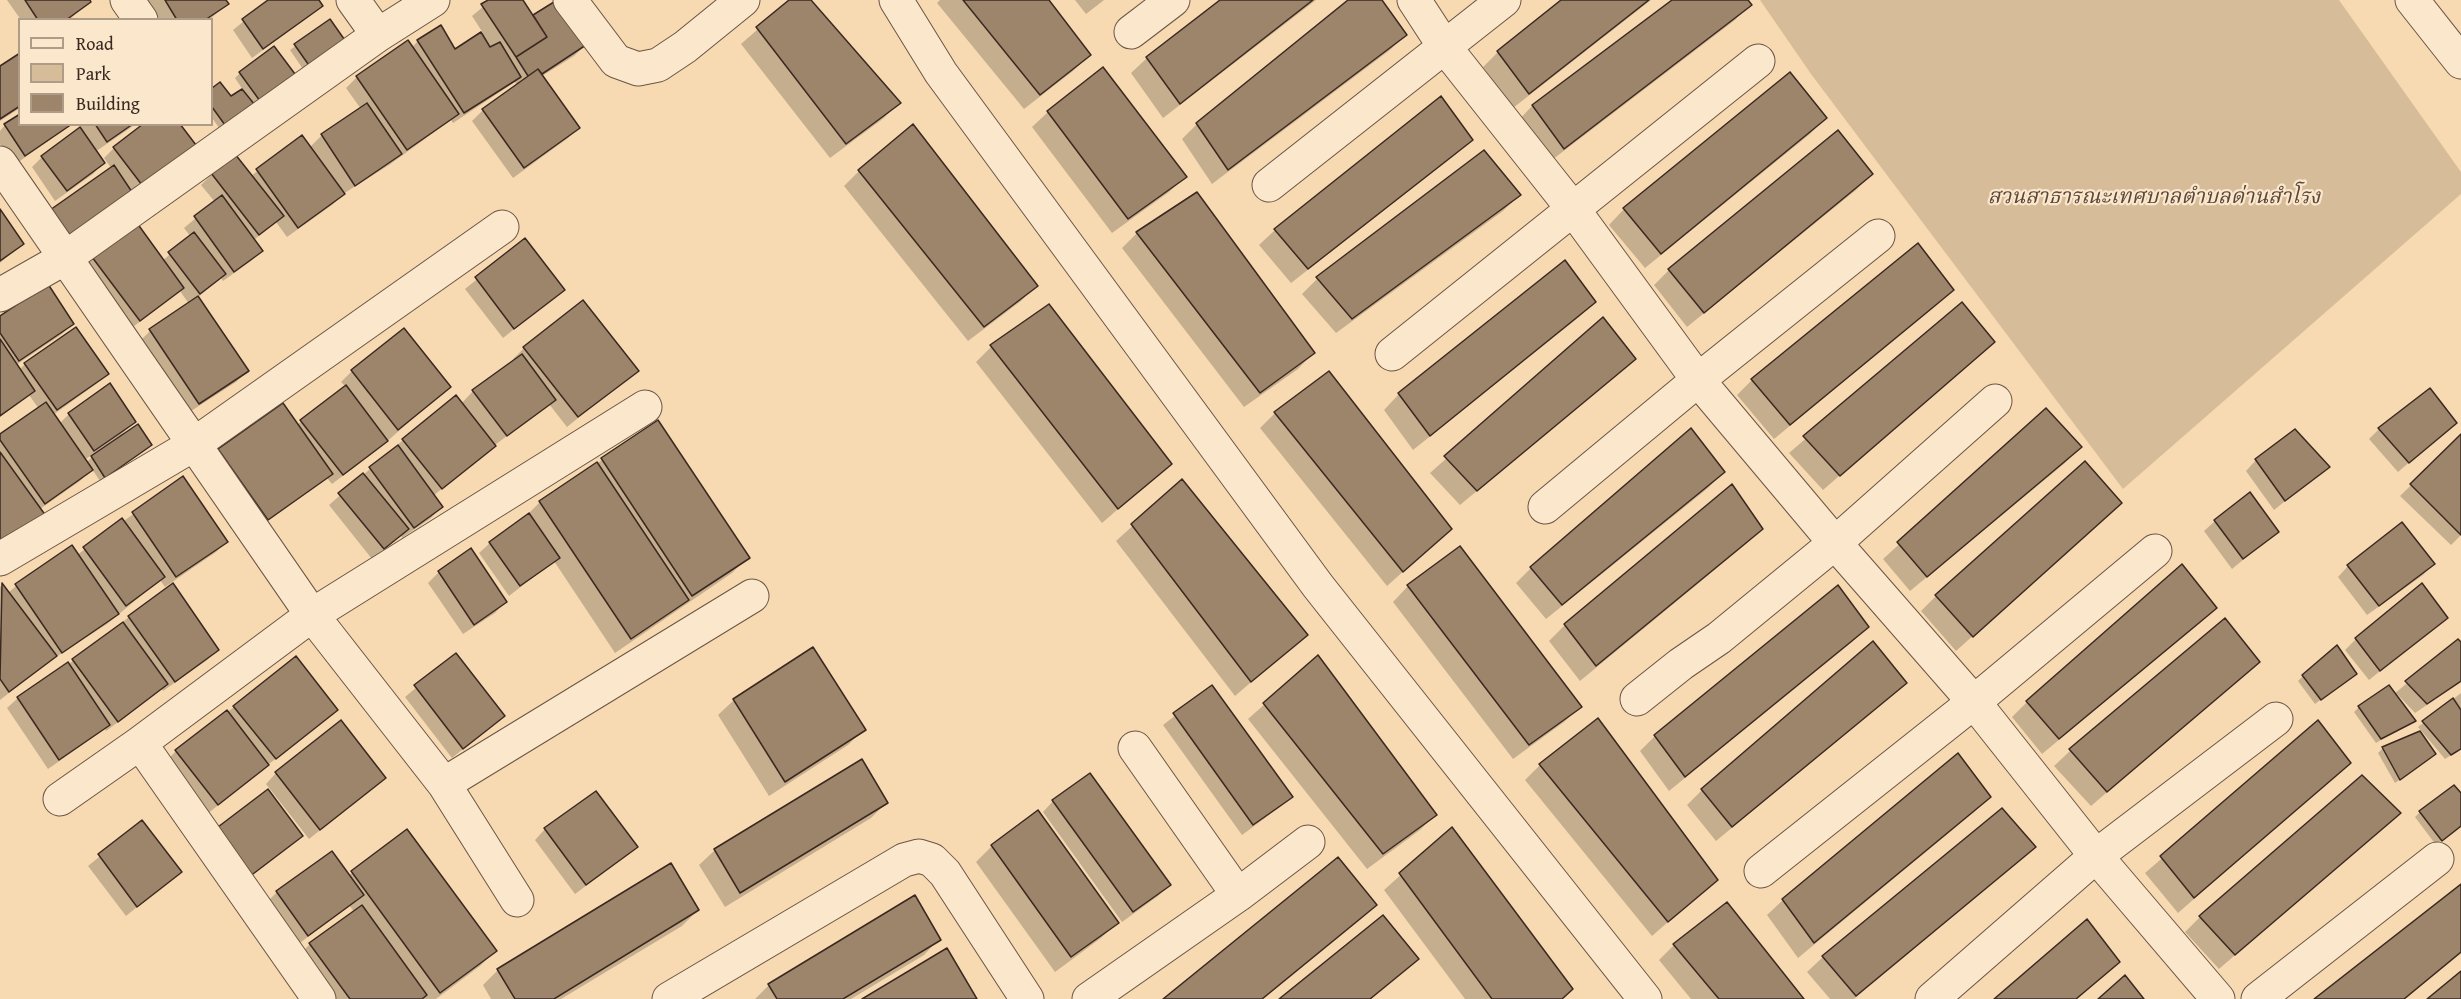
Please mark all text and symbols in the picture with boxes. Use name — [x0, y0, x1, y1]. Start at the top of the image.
legend — [18, 18, 213, 126]
text: Road — [76, 30, 114, 57]
text: Park — [76, 60, 111, 87]
text: Building — [76, 90, 140, 117]
park label: สวนสาธารณะเทศบาลตำบลด่านสำโรง — [1988, 185, 2320, 211]

